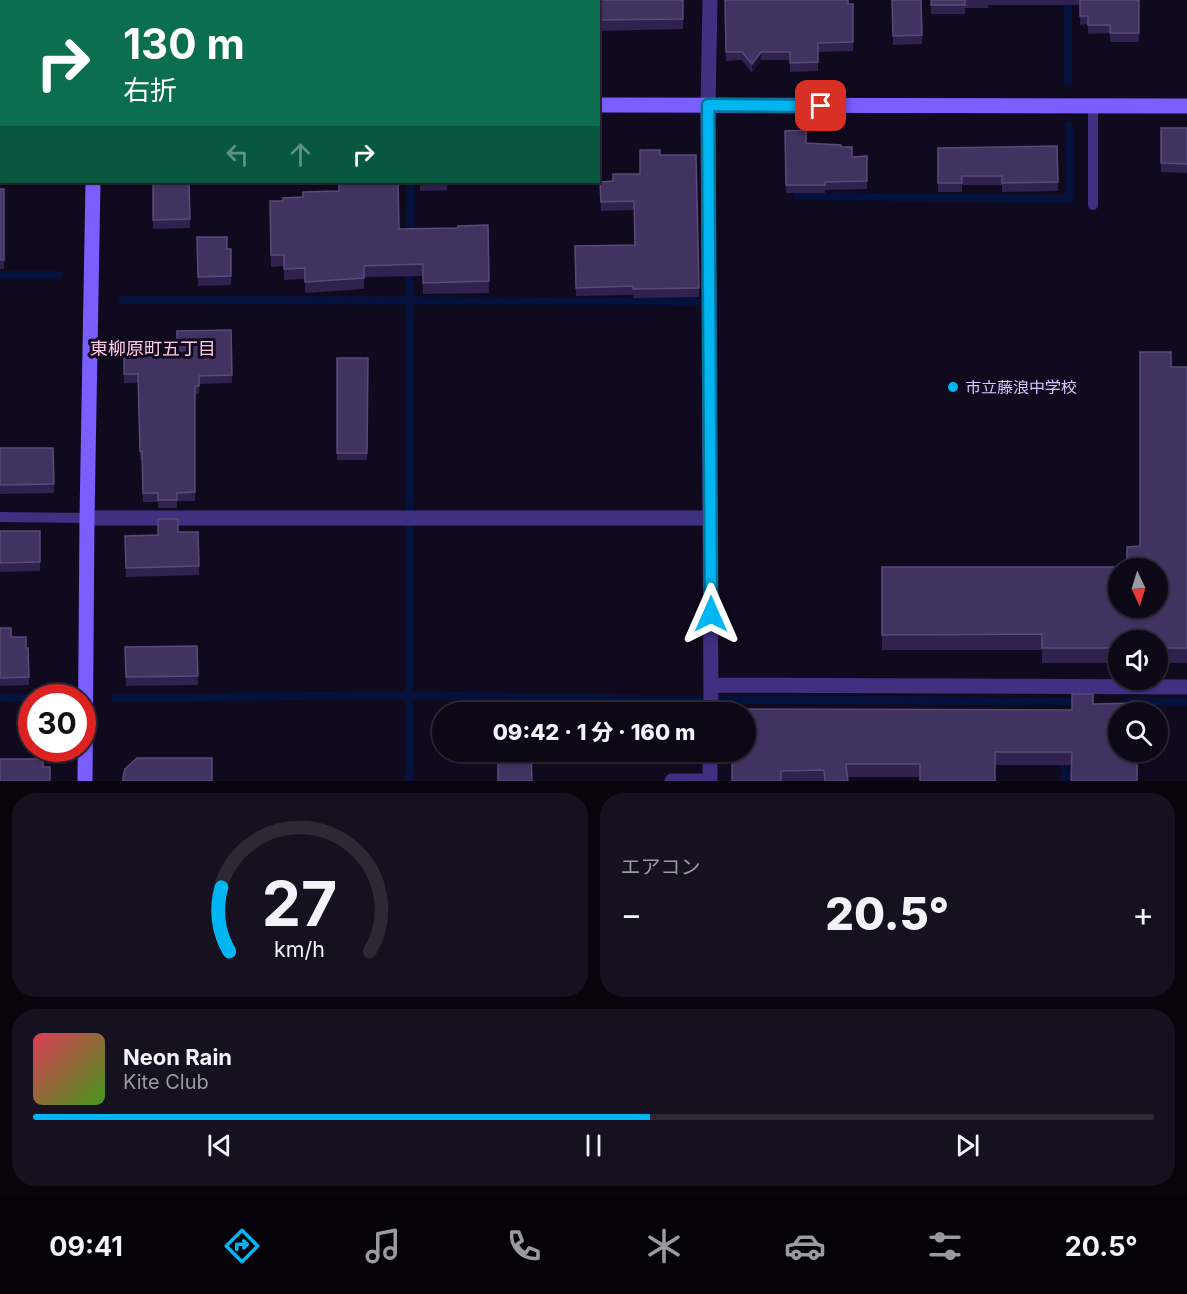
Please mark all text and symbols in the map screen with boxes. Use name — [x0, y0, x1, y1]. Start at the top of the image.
text: 130 m — [123, 18, 245, 69]
icon: right — [24, 24, 102, 102]
text: 右折 — [123, 74, 177, 107]
pin — [795, 80, 846, 131]
icon: arrive — [804, 89, 837, 122]
icon: left — [221, 138, 254, 171]
icon: ahead — [284, 138, 317, 171]
icon: right — [347, 138, 380, 171]
district label: 東柳原町五丁目 — [90, 338, 216, 359]
place label: 市立藤浪中学校 — [965, 377, 1077, 397]
marker: 市立藤浪中学校 — [946, 380, 960, 394]
north arrow — [1108, 558, 1168, 618]
map controls — [1108, 558, 1168, 762]
position arrow — [679, 582, 743, 646]
button: sound — [1108, 630, 1168, 690]
speed limit sign: 30 — [18, 684, 96, 762]
button: search — [1108, 702, 1168, 762]
text: 09:42 · 1 分 · 160 m — [493, 719, 695, 745]
text: エアコン — [621, 855, 701, 879]
text: 27 — [262, 866, 338, 941]
text: 20.5° — [825, 886, 949, 941]
text: − — [621, 894, 642, 934]
text: + — [1132, 894, 1154, 934]
text: km/h — [274, 936, 325, 962]
text: Neon Rain — [123, 1044, 232, 1070]
text: Kite Club — [123, 1070, 209, 1094]
icon: previous — [203, 1129, 236, 1162]
icon: pause — [577, 1129, 610, 1162]
icon: next — [951, 1129, 984, 1162]
icon: directions — [221, 1225, 263, 1267]
icon: music — [362, 1225, 404, 1267]
icon: phone — [503, 1225, 545, 1267]
icon: climate — [643, 1225, 685, 1267]
icon: car — [784, 1225, 826, 1267]
icon: filters — [924, 1225, 966, 1267]
text: 09:41 — [49, 1230, 123, 1263]
text: 20.5° — [1065, 1230, 1138, 1263]

